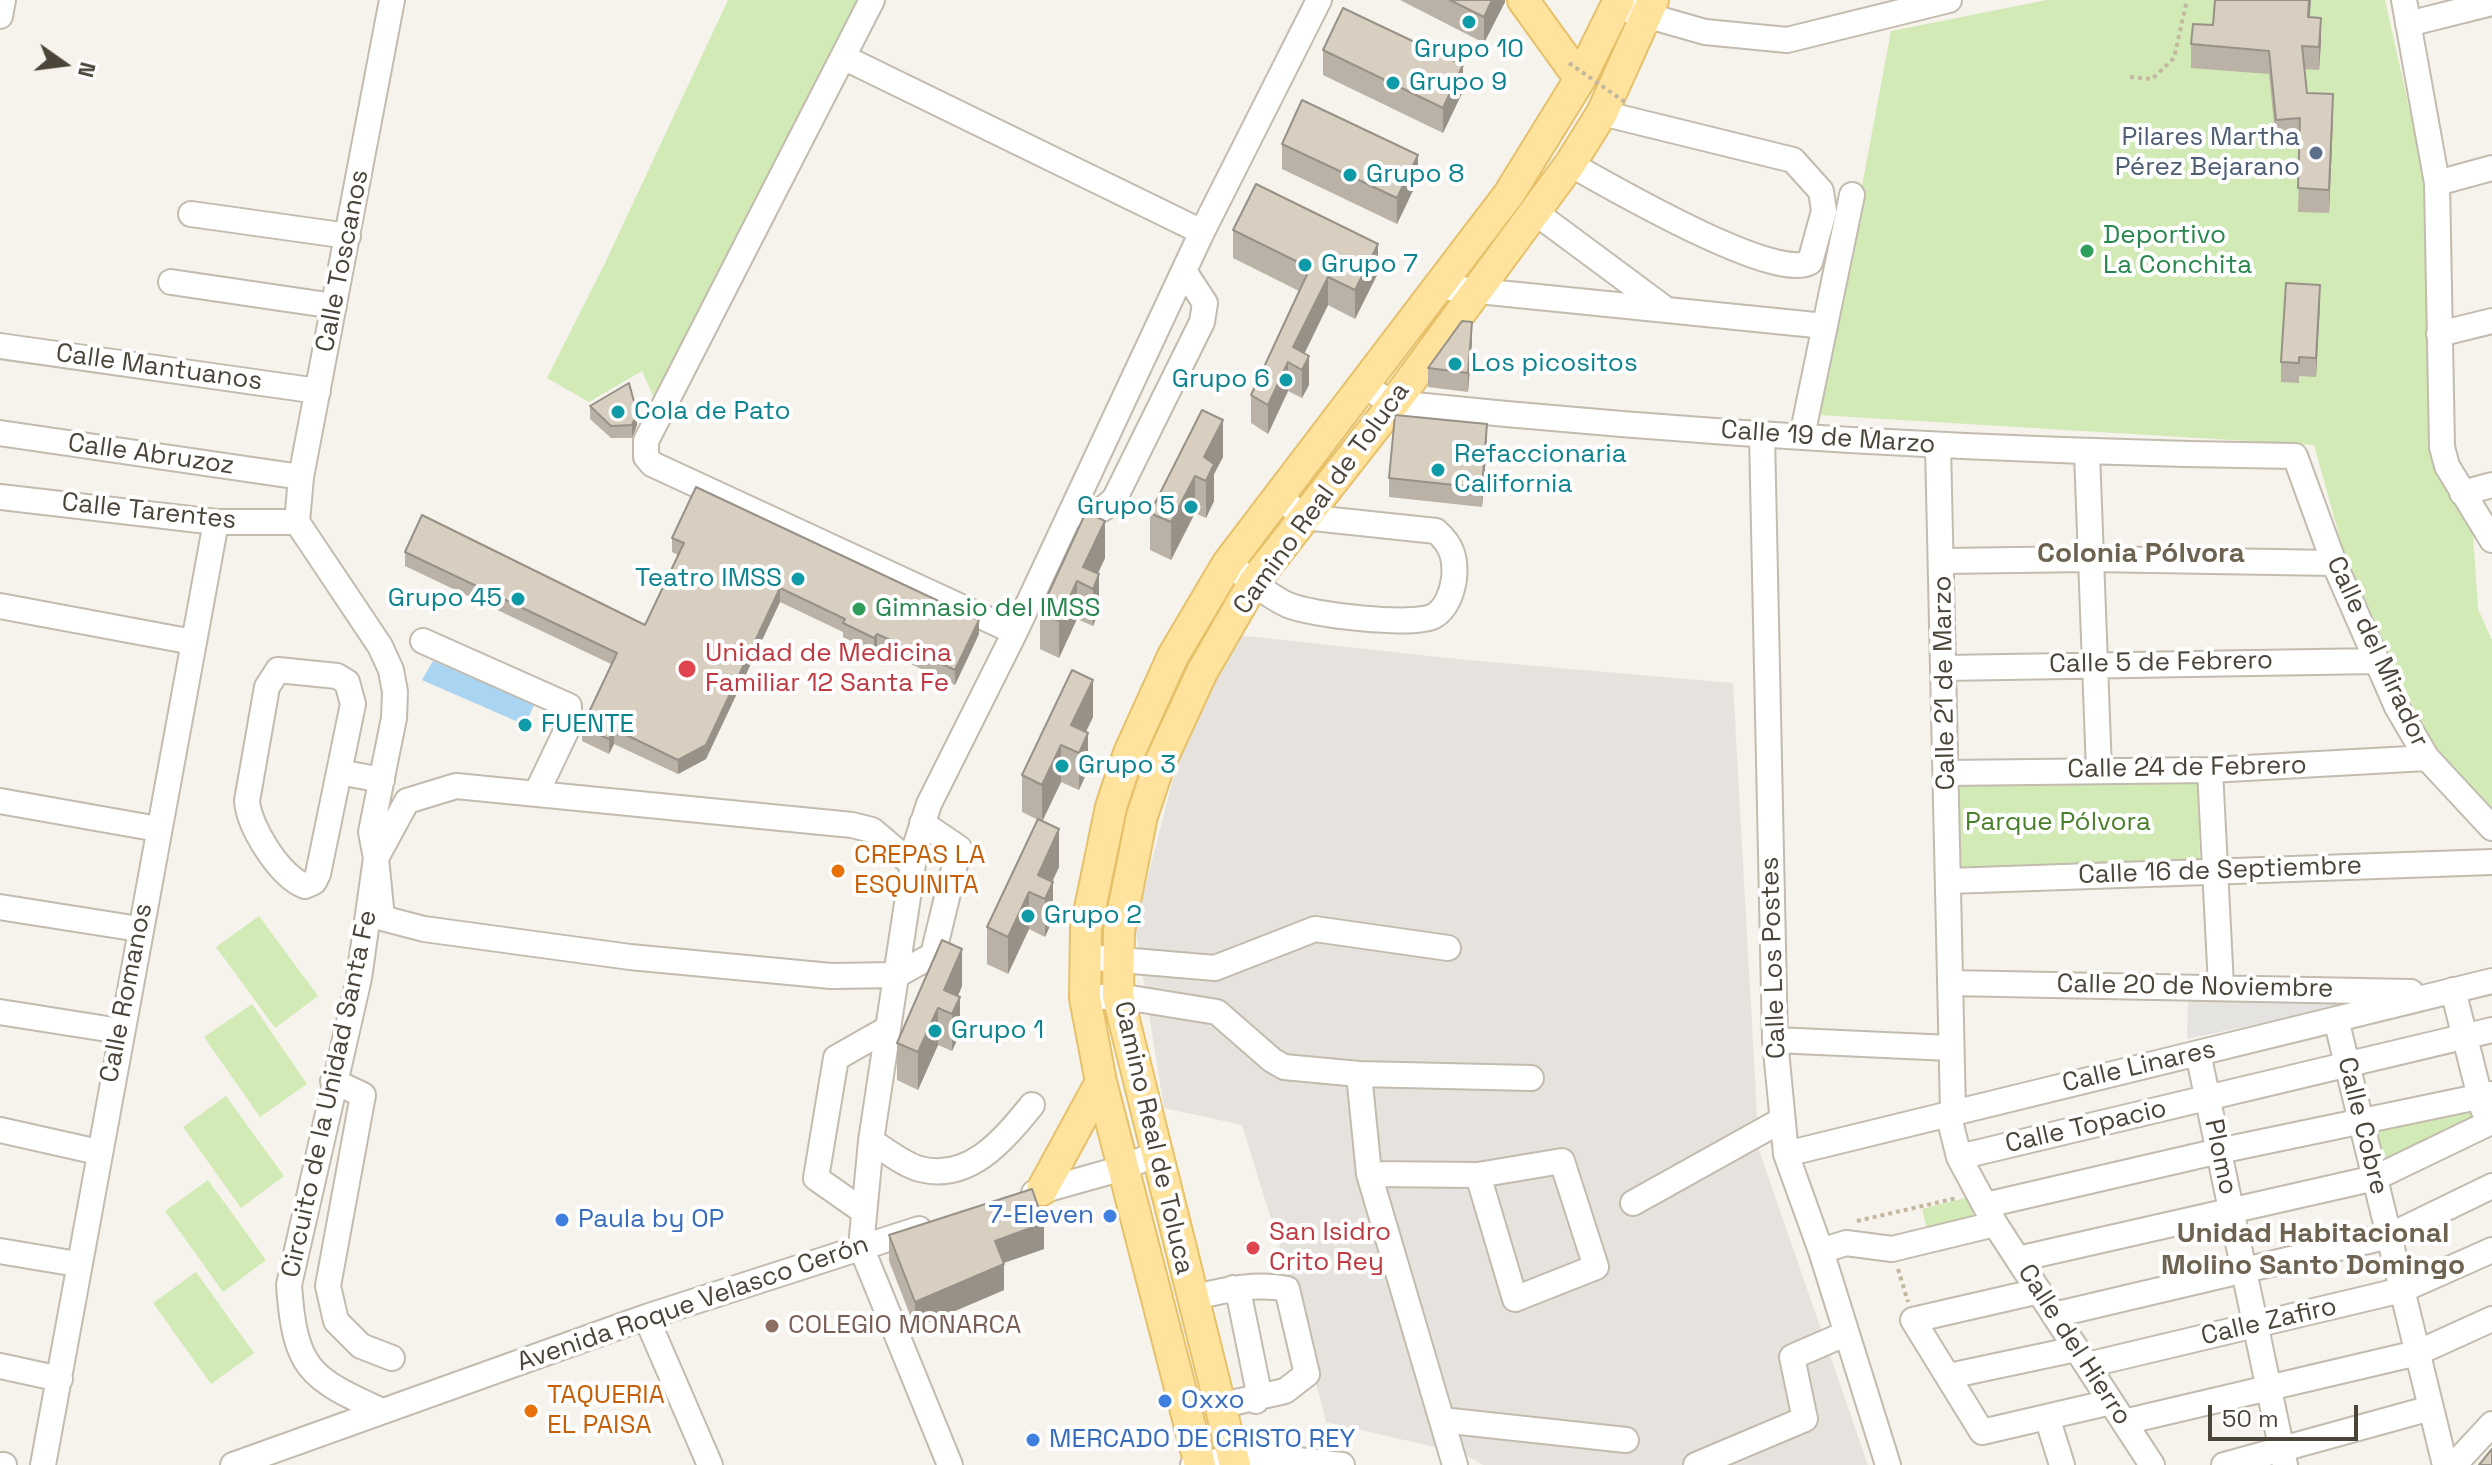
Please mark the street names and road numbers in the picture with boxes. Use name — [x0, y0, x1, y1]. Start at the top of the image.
street label: Calle Toscanos — [310, 167, 376, 355]
street label: Calle Mantuanos — [54, 338, 264, 398]
street label: Camino Real de Toluca — [1227, 377, 1417, 621]
street label: Calle 19 de Marzo — [1720, 415, 1936, 461]
street label: Calle Abruzoz — [66, 428, 236, 482]
street label: Calle Tarentes — [60, 487, 238, 537]
street label: Calle del Mirador — [2319, 552, 2435, 752]
street label: Calle 21 de Marzo — [1928, 575, 1962, 791]
street label: Calle 5 de Febrero — [2049, 645, 2273, 681]
street label: Calle 24 de Febrero — [2067, 750, 2307, 786]
street label: Calle 16 de Septiembre — [2078, 850, 2362, 892]
street label: Calle Los Postes — [1755, 856, 1793, 1060]
street label: Calle Romanos — [94, 901, 160, 1085]
street label: Circuito de la Unidad Santa Fe — [276, 907, 384, 1281]
street label: Calle 20 de Noviembre — [2056, 969, 2334, 1005]
street label: Camino Real de Toluca — [1106, 998, 1200, 1278]
street label: Calle Linares — [2059, 1034, 2219, 1100]
street label: Calle Cobre — [2330, 1054, 2394, 1198]
street label: Calle Topacio — [2002, 1093, 2170, 1161]
street label: Plomo — [2197, 1116, 2243, 1198]
street label: Avenida Roque Velasco Cerón — [513, 1229, 873, 1379]
street label: Calle del Hierro — [2010, 1259, 2138, 1431]
street label: Calle Zafiro — [2198, 1291, 2340, 1353]

